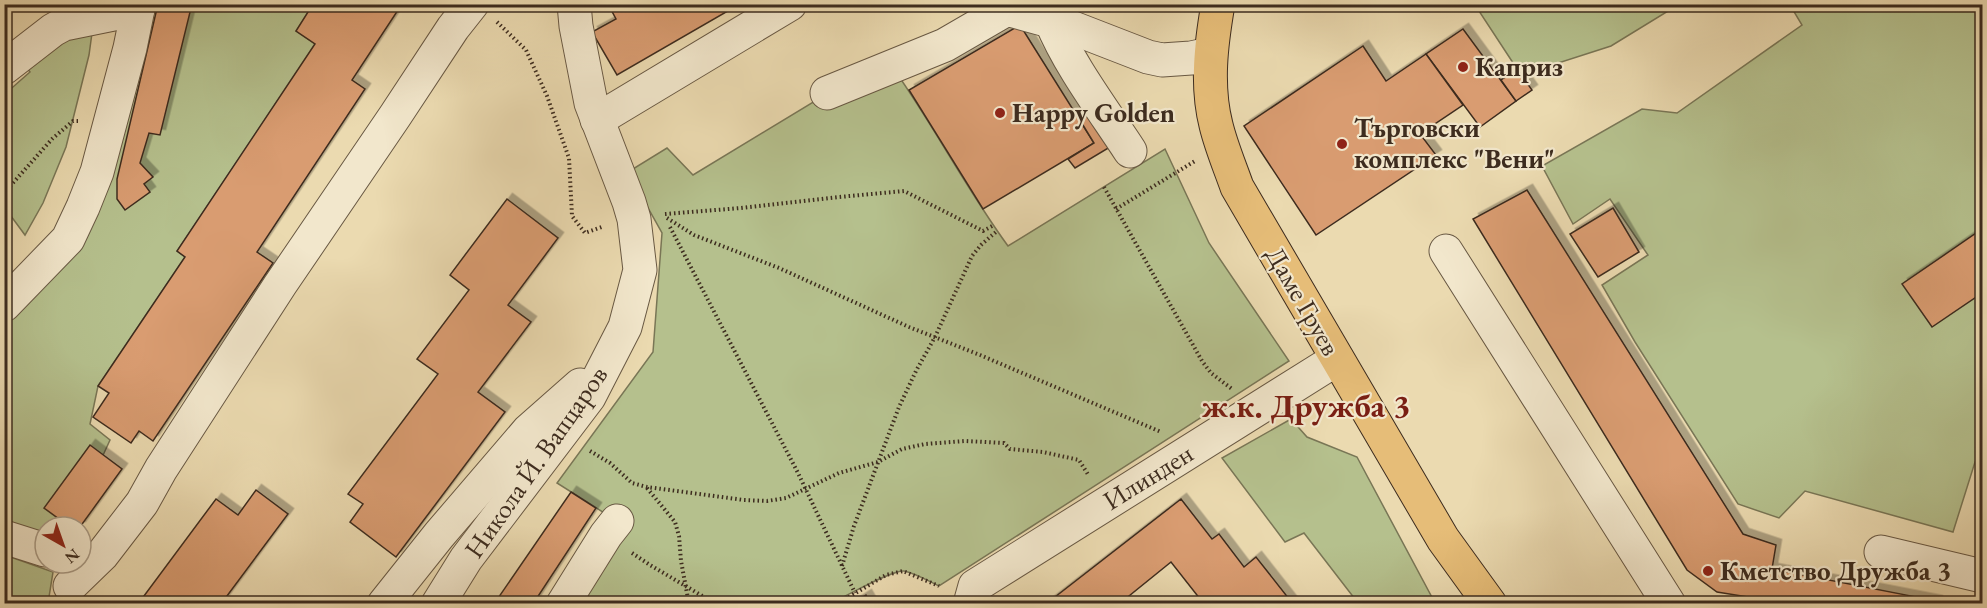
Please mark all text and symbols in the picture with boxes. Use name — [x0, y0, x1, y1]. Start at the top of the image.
place label: Каприз — [1475, 49, 1563, 84]
marker: Каприз — [1456, 60, 1470, 74]
place label: Happy Golden — [1012, 95, 1175, 130]
marker: Happy Golden — [993, 106, 1007, 120]
place label: Търговски комплекс "Вени" — [1354, 110, 1555, 176]
marker: Търговски комплекс "Вени" — [1335, 137, 1349, 151]
street label: Даме Груев — [1258, 240, 1349, 362]
street label: Никола Й. Вапцаров — [456, 359, 615, 565]
district label: ж.к. Дружба 3 — [1202, 384, 1410, 427]
street label: Илинден — [1096, 435, 1199, 518]
north arrow — [33, 515, 93, 575]
text: N — [61, 544, 84, 568]
place label: Кметство Дружба 3 — [1720, 553, 1951, 588]
marker: Кметство Дружба 3 — [1701, 564, 1715, 578]

